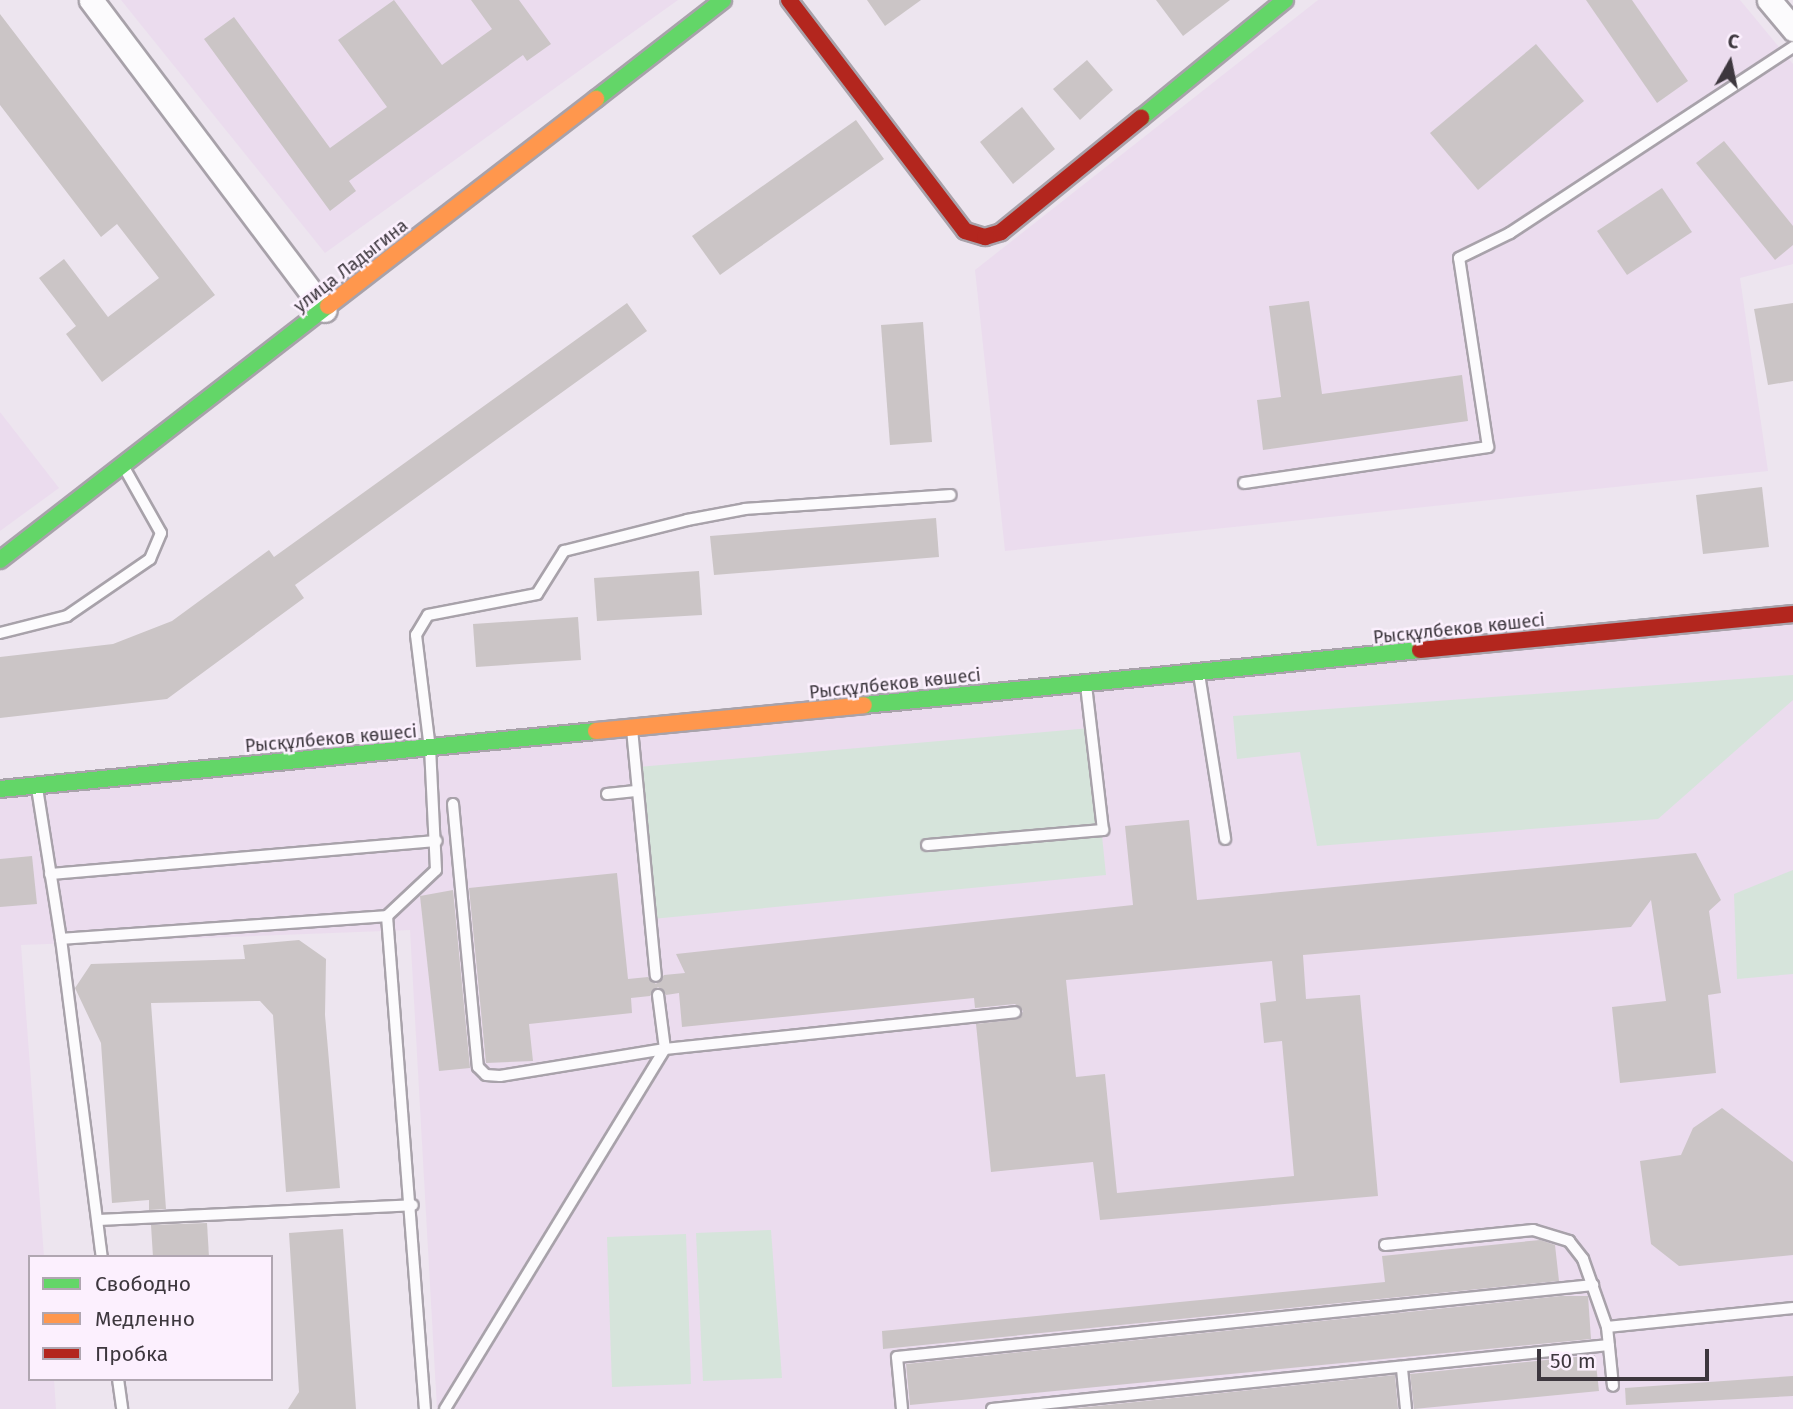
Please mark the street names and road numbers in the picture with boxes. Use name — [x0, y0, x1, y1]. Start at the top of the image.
street label: улица Ладыгина — [290, 215, 412, 317]
street label: Рысқұлбеков көшесі — [1372, 609, 1546, 649]
street label: Рысқұлбеков көшесі — [808, 664, 982, 704]
street label: Рысқұлбеков көшесі — [244, 721, 418, 757]

